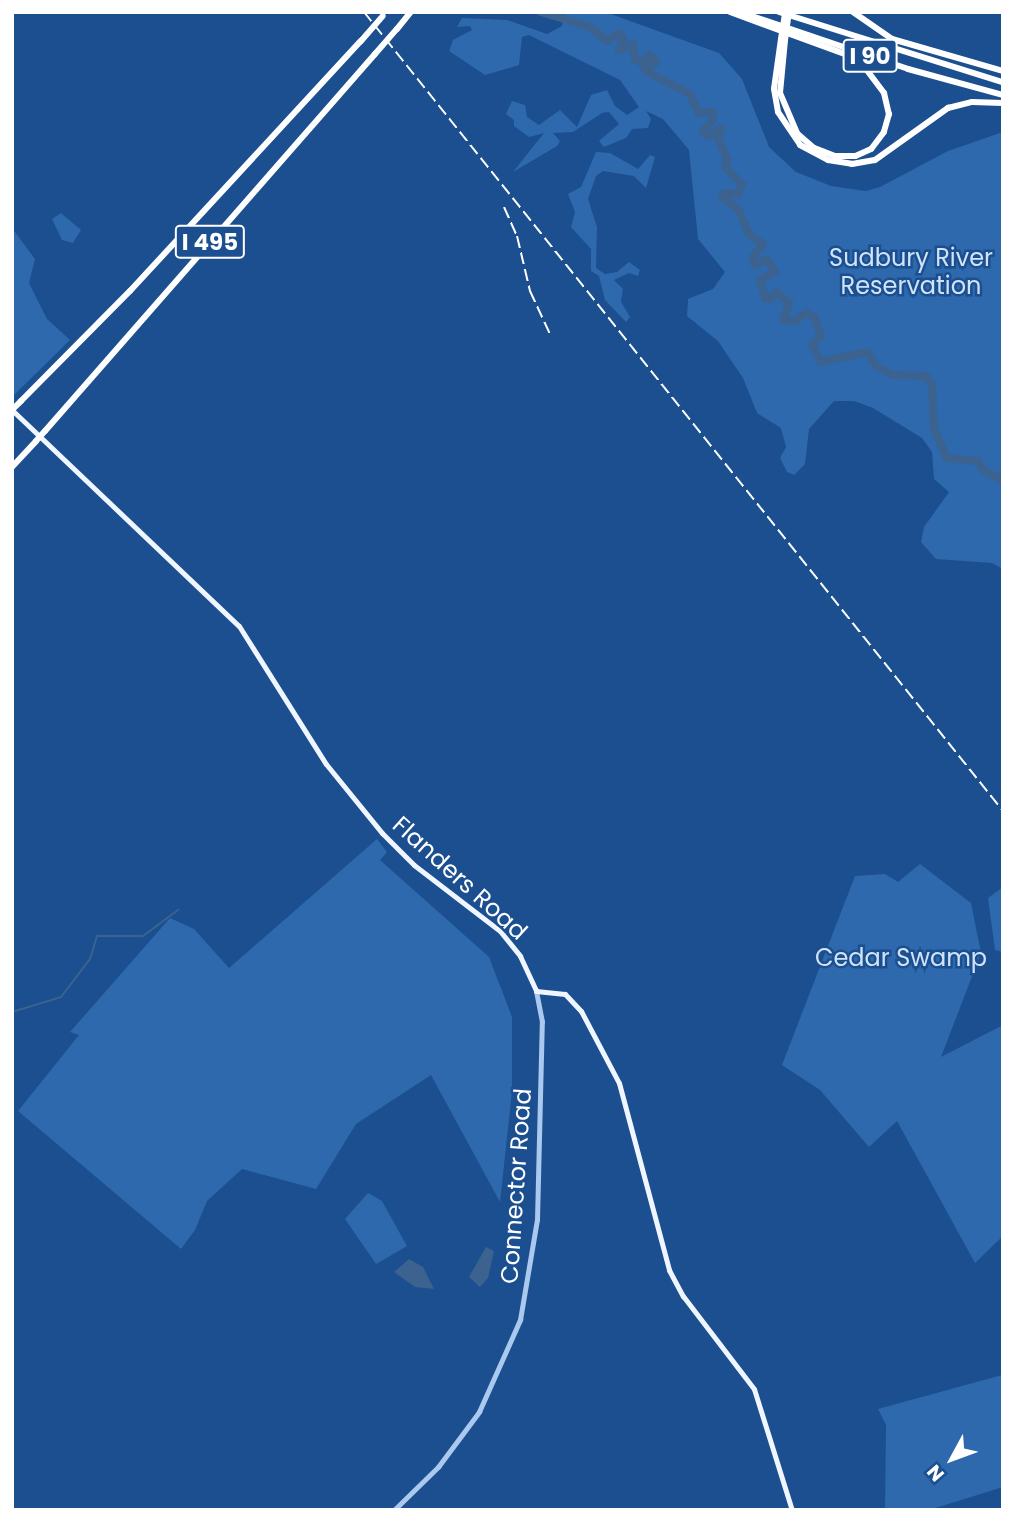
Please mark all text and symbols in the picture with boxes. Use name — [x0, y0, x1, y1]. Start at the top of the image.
road number: I 90 — [842, 36, 898, 76]
road number: I 495 — [173, 222, 247, 262]
park label: Sudbury River Reservation — [829, 244, 993, 300]
street label: Flanders Road — [387, 810, 533, 946]
park label: Cedar Swamp — [815, 944, 987, 972]
street label: Connector Road — [495, 1087, 537, 1285]
north arrow — [917, 1424, 987, 1494]
text: N — [921, 1459, 951, 1487]

